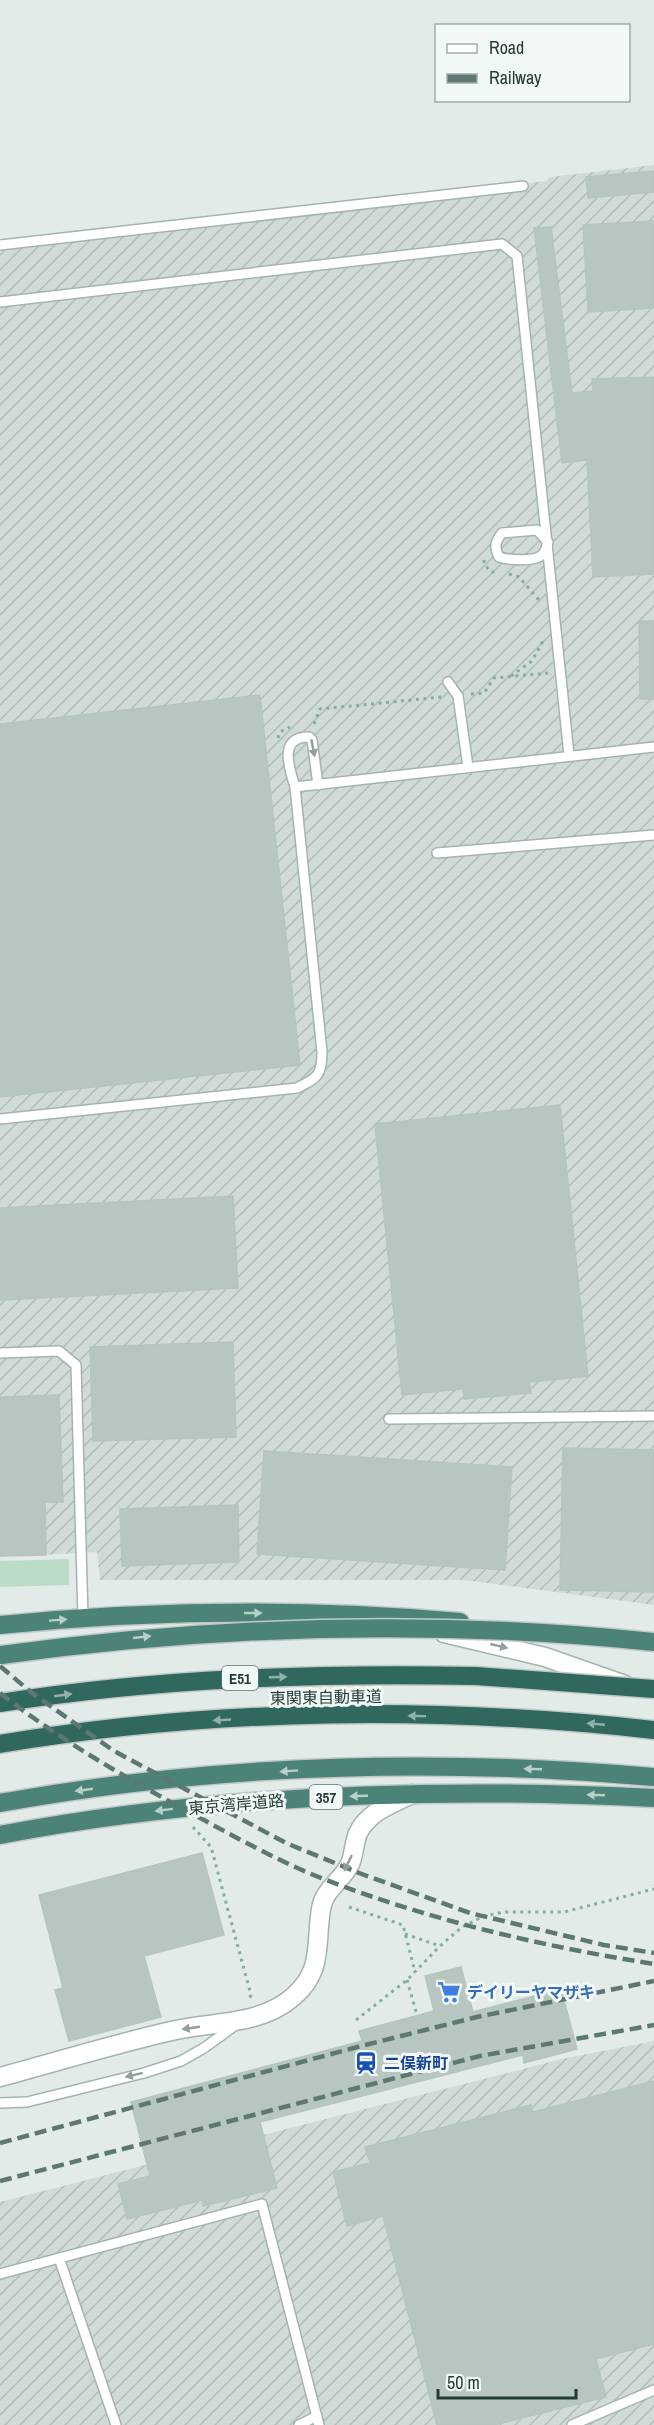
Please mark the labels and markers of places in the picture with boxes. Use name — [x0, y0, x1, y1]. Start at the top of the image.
supermarket icon: デイリーヤマザキ — [436, 1979, 462, 2005]
place label: デイリーヤマザキ — [467, 1981, 595, 2003]
station icon: 二俣新町 — [353, 2050, 379, 2076]
place label: 二俣新町 — [384, 2052, 448, 2074]

